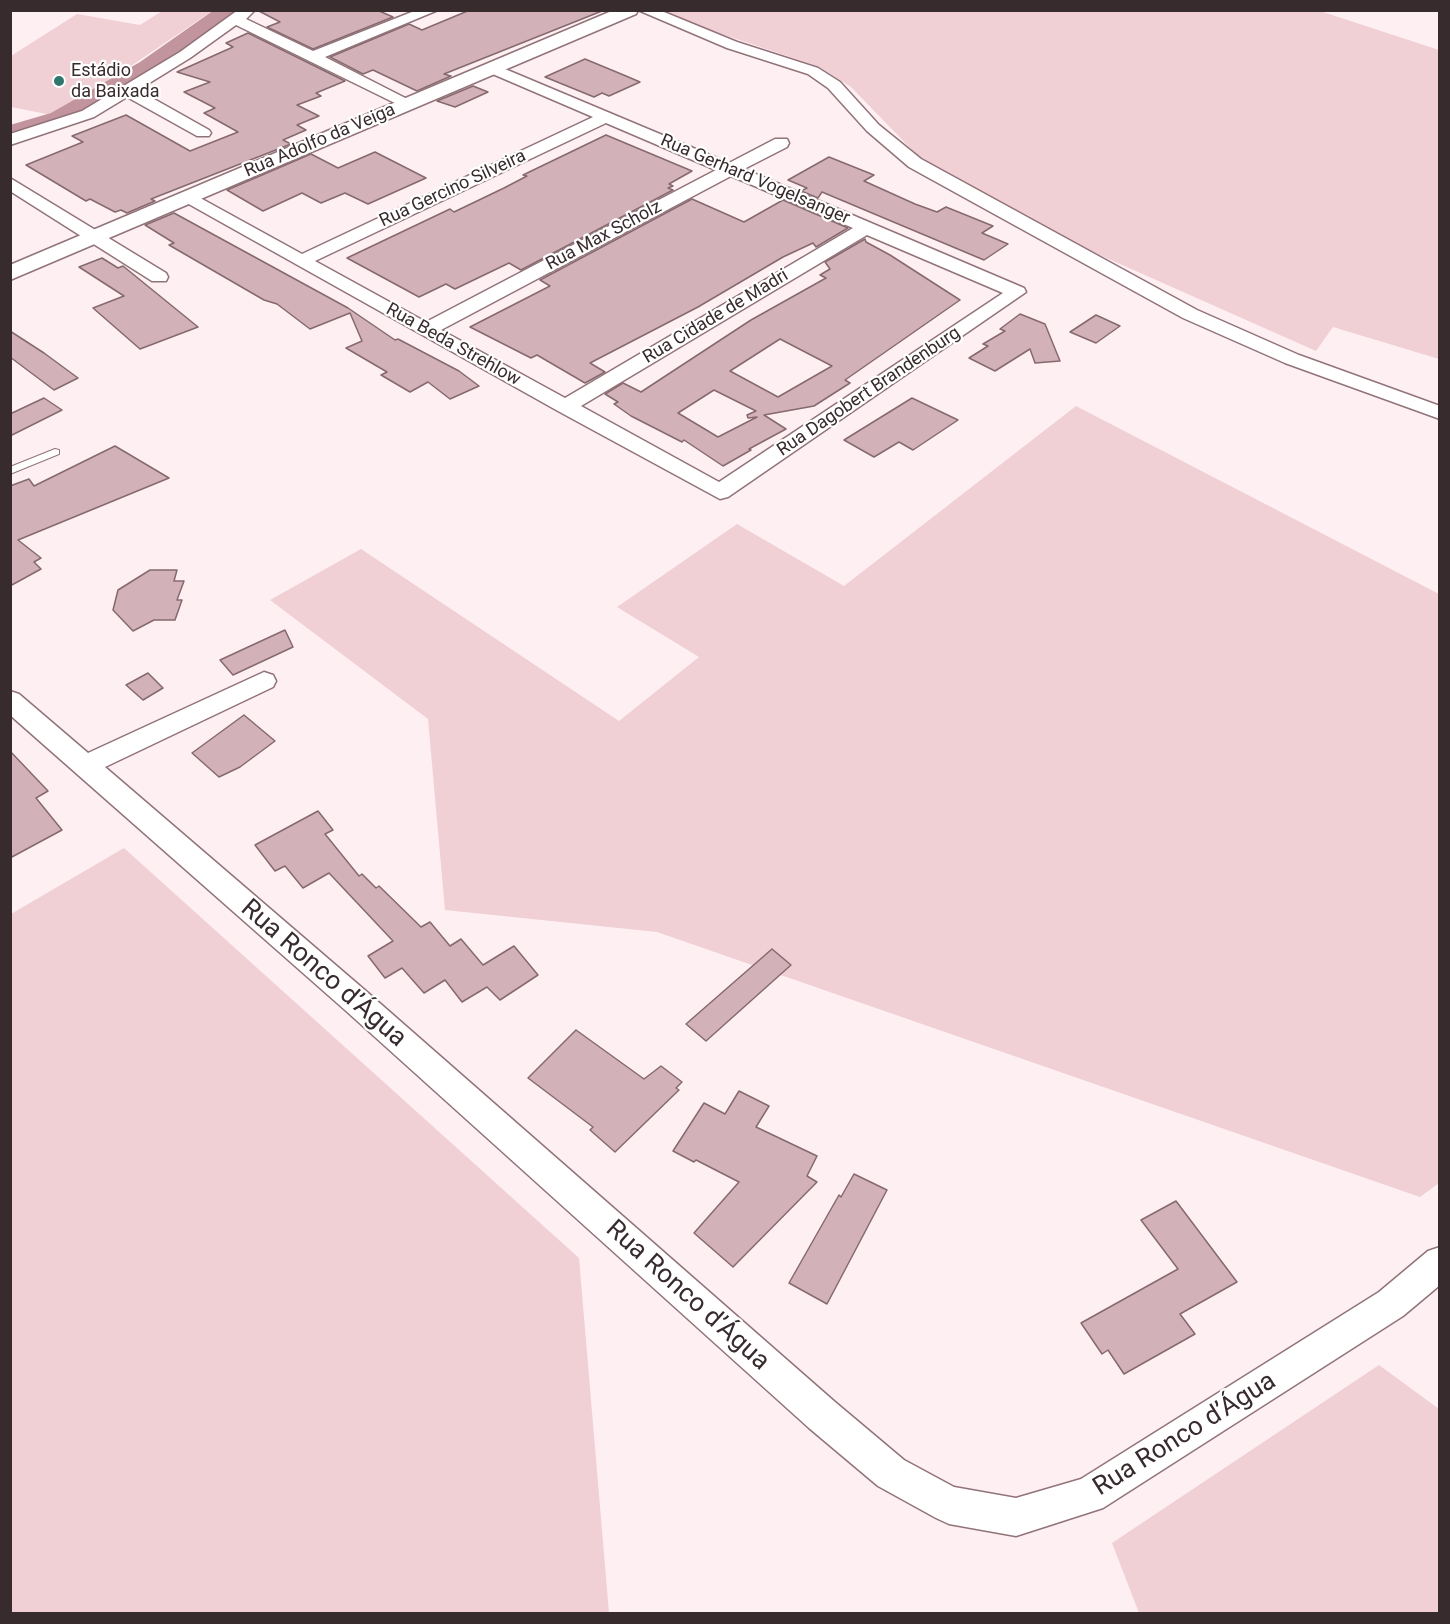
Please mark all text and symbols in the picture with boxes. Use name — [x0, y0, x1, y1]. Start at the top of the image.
place label: Estádio da Baixada — [71, 60, 159, 103]
marker: Estádio da Baixada — [52, 74, 66, 88]
street label: Rua Adolfo da Veiga — [241, 99, 399, 183]
street label: Rua Gerhard Vogelsanger — [657, 130, 853, 230]
street label: Rua Gercino Silveira — [376, 146, 530, 232]
street label: Rua Max Scholz — [543, 196, 665, 276]
street label: Rua Cidade de Madri — [639, 265, 793, 369]
street label: Rua Beda Strehlow — [382, 299, 524, 391]
street label: Rua Dagobert Brandenburg — [773, 323, 965, 461]
street label: Rua Ronco d’Água — [234, 894, 412, 1054]
street label: Rua Ronco d’Água — [599, 1214, 775, 1378]
street label: Rua Ronco d’Água — [1088, 1366, 1282, 1504]

